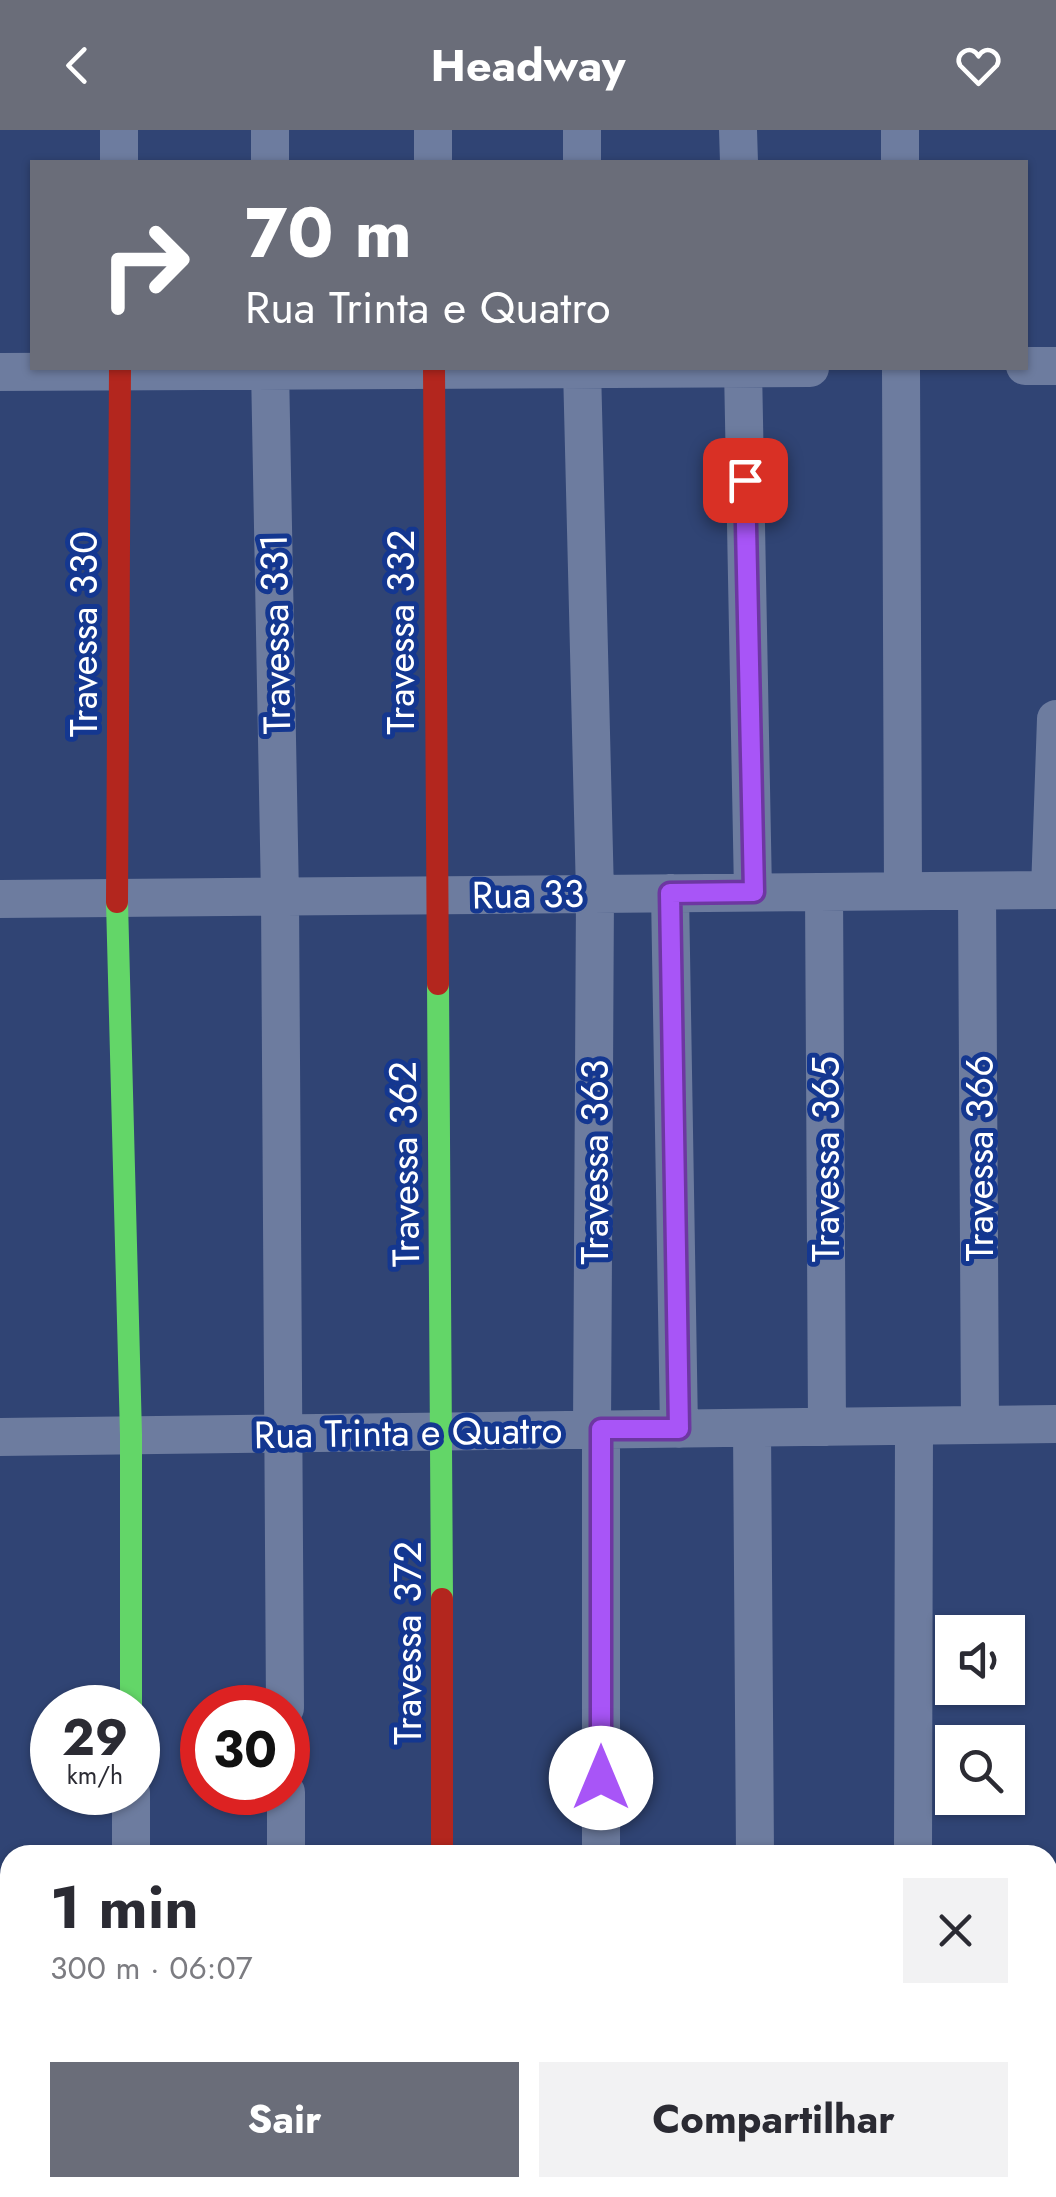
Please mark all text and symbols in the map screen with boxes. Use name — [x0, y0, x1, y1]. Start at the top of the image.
text: Headway — [431, 33, 625, 98]
icon: back — [50, 38, 105, 93]
icon: heart — [951, 38, 1006, 93]
text: 70 m — [245, 182, 412, 283]
icon: right — [80, 200, 210, 330]
text: Rua Trinta e Quatro — [245, 275, 611, 340]
pin — [703, 438, 788, 523]
icon: arrive — [718, 453, 773, 508]
street label: Travessa 332 — [373, 530, 428, 734]
street label: Travessa 330 — [56, 531, 111, 737]
street label: Travessa 331 — [246, 533, 304, 735]
street label: Rua 33 — [471, 866, 585, 922]
street label: Travessa 366 — [952, 1055, 1007, 1261]
street label: Travessa 365 — [798, 1056, 853, 1262]
street label: Travessa 363 — [567, 1059, 622, 1265]
street label: Travessa 362 — [375, 1061, 433, 1267]
street label: Rua Trinta e Quatro — [253, 1402, 563, 1462]
street label: Travessa 372 — [380, 1541, 435, 1745]
map controls — [935, 1615, 1025, 1815]
button: sound — [935, 1615, 1025, 1705]
speed limit sign: 30 — [180, 1685, 310, 1815]
text: 29 — [62, 1701, 128, 1774]
button: search — [935, 1725, 1025, 1815]
position arrow — [549, 1726, 653, 1830]
text: km/h — [67, 1757, 123, 1793]
text: 1 min — [50, 1864, 199, 1951]
button: close — [903, 1878, 1008, 1983]
text: 300 m · 06:07 — [50, 1945, 252, 1991]
button: Sair — [50, 2062, 519, 2177]
button: Compartilhar — [539, 2062, 1008, 2177]

